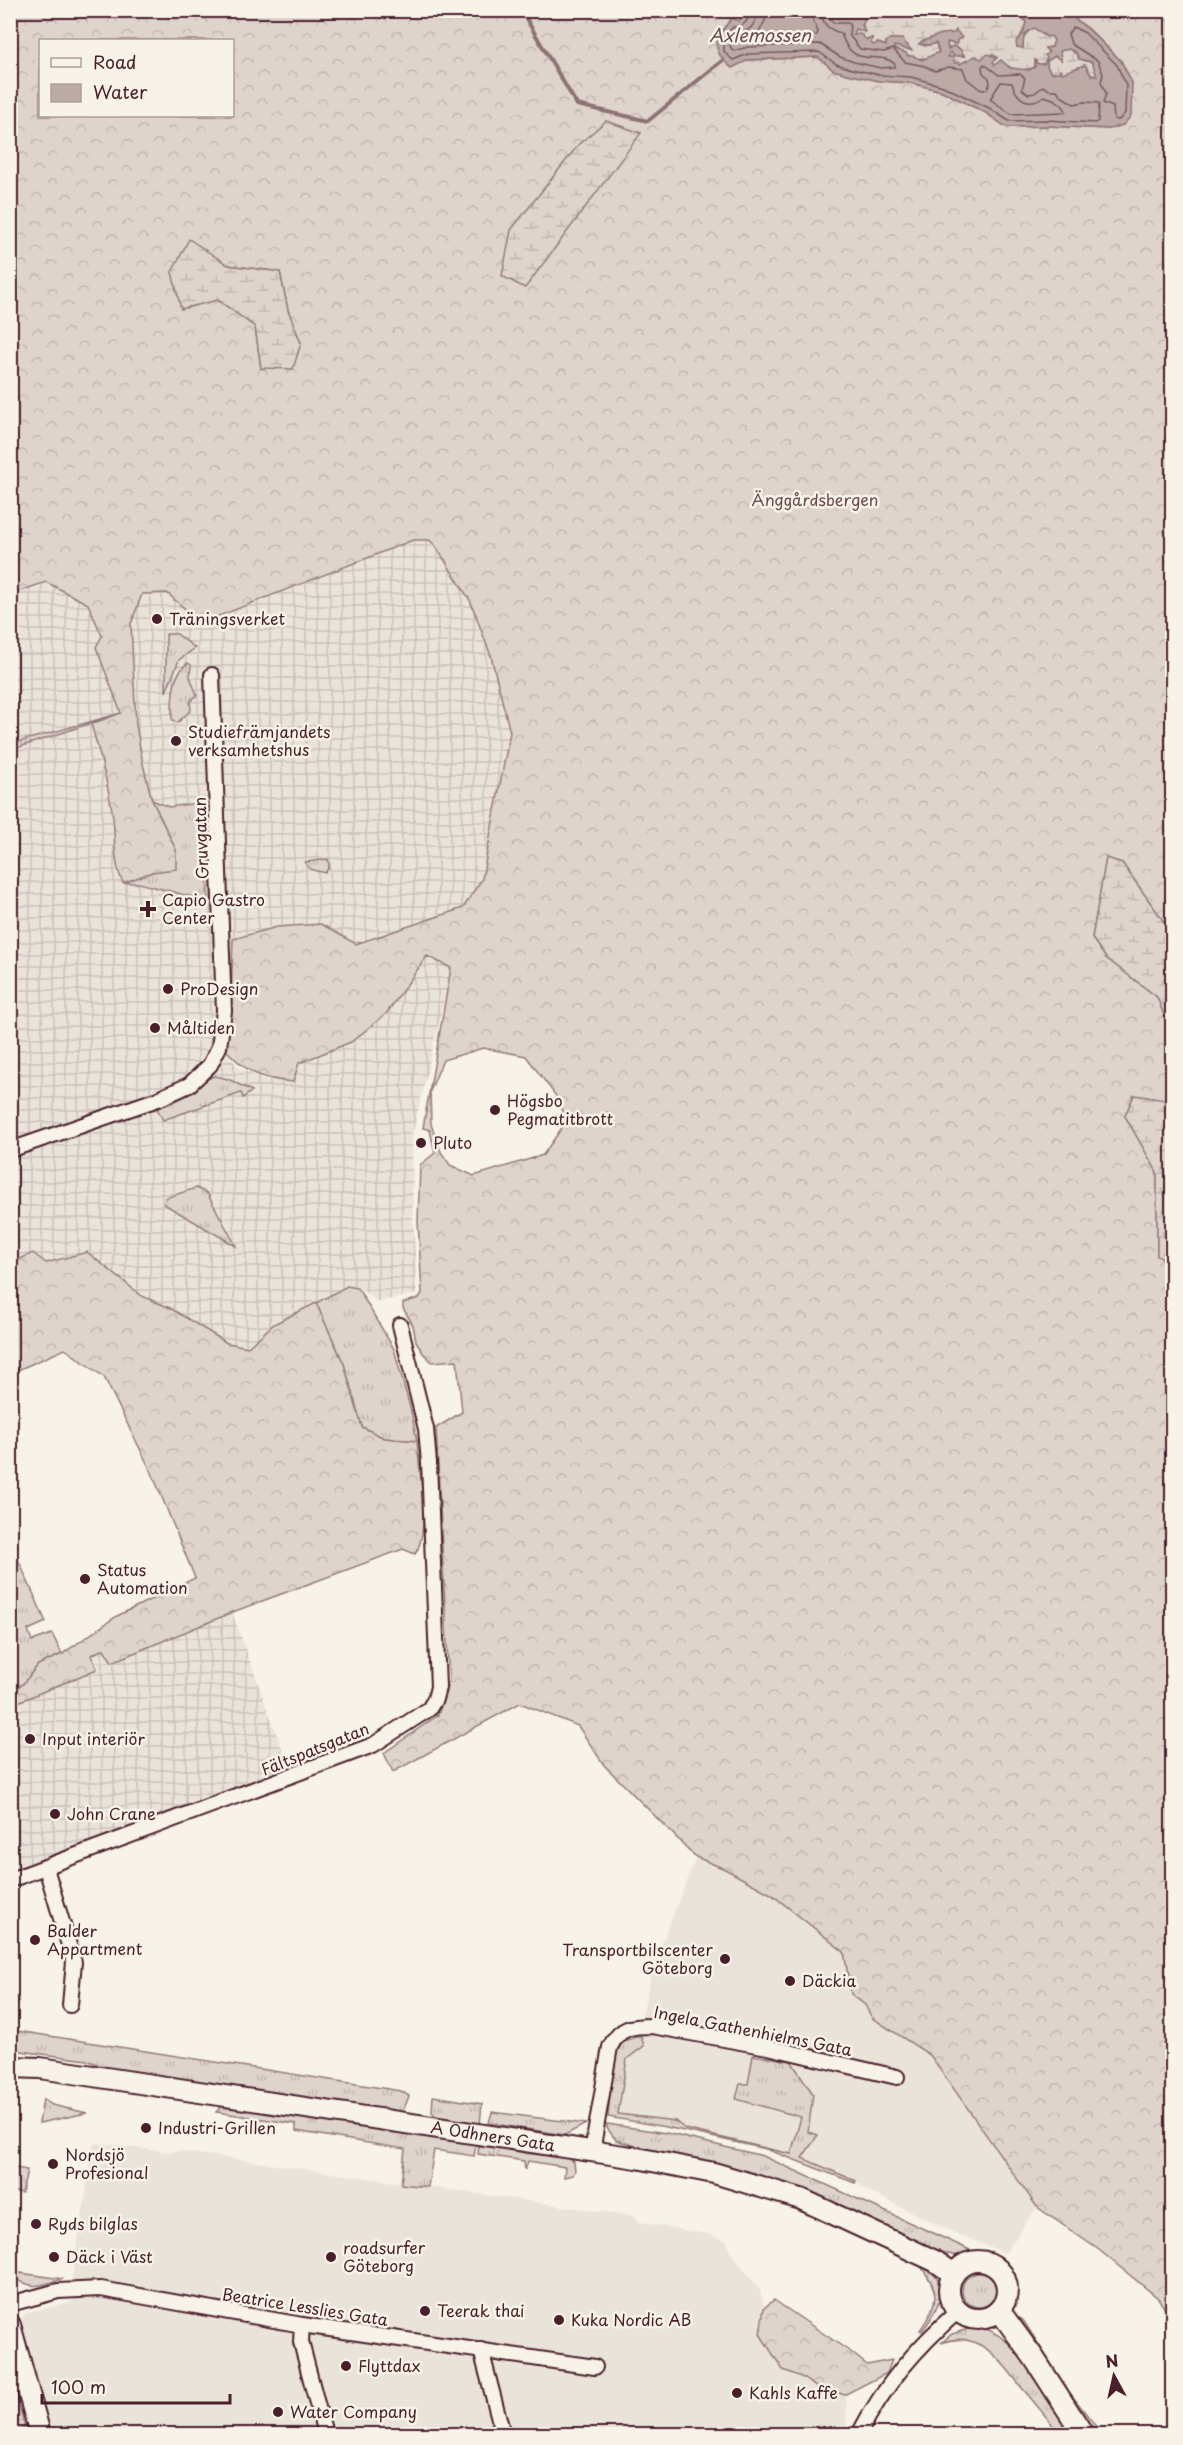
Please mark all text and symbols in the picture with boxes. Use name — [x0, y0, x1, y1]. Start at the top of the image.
water label: Axlemossen — [709, 21, 812, 48]
legend — [39, 39, 234, 117]
text: Road — [93, 48, 137, 75]
text: Water — [93, 78, 148, 105]
park label: Änggårdsbergen — [752, 487, 878, 511]
place label: Träningsverket — [169, 606, 285, 630]
marker: Träningsverket — [150, 612, 164, 626]
place label: Studiefrämjandets verksamhetshus — [188, 719, 331, 761]
marker: Studiefrämjandets verksamhetshus — [169, 734, 183, 748]
street label: Gruvgatan — [187, 796, 213, 880]
place label: Capio Gastro Center — [162, 887, 265, 929]
marker: Capio Gastro Center — [139, 900, 157, 918]
place label: ProDesign — [180, 976, 258, 1000]
marker: ProDesign — [161, 982, 175, 996]
place label: Måltiden — [167, 1015, 235, 1039]
marker: Måltiden — [148, 1021, 162, 1035]
place label: Högsbo Pegmatitbrott — [507, 1088, 613, 1130]
marker: Högsbo Pegmatitbrott — [488, 1103, 502, 1117]
place label: Pluto — [433, 1130, 472, 1154]
marker: Pluto — [414, 1136, 428, 1150]
place label: Status Automation — [97, 1557, 188, 1599]
marker: Status Automation — [78, 1572, 92, 1586]
street label: Fältspatsgatan — [257, 1715, 372, 1781]
place label: Input interiör — [42, 1726, 145, 1750]
marker: Input interiör — [23, 1732, 37, 1746]
place label: John Crane — [67, 1801, 156, 1825]
marker: John Crane — [48, 1807, 62, 1821]
place label: Balder Appartment — [47, 1918, 143, 1960]
marker: Balder Appartment — [28, 1933, 42, 1947]
place label: Transportbilscenter Göteborg — [562, 1937, 714, 1979]
marker: Transportbilscenter Göteborg — [718, 1952, 732, 1966]
place label: Däckia — [802, 1968, 857, 1992]
marker: Däckia — [783, 1974, 797, 1988]
street label: Ingela Gathenhielms Gata — [652, 1999, 854, 2061]
street label: A Odhners Gata — [429, 2114, 557, 2156]
place label: Industri-Grillen — [158, 2115, 276, 2139]
marker: Industri-Grillen — [139, 2121, 153, 2135]
place label: Nordsjö Profesional — [65, 2142, 148, 2184]
marker: Nordsjö Profesional — [46, 2157, 60, 2171]
place label: Ryds bilglas — [48, 2211, 138, 2235]
marker: Ryds bilglas — [29, 2217, 43, 2231]
place label: roadsurfer Göteborg — [343, 2235, 426, 2277]
place label: Däck i Väst — [66, 2244, 153, 2268]
marker: Däck i Väst — [47, 2250, 61, 2264]
marker: roadsurfer Göteborg — [324, 2250, 338, 2264]
street label: Beatrice Lesslies Gata — [220, 2281, 390, 2331]
place label: Teerak thai — [437, 2298, 525, 2322]
marker: Teerak thai — [418, 2304, 432, 2318]
place label: Kuka Nordic AB — [571, 2307, 691, 2331]
marker: Kuka Nordic AB — [552, 2313, 566, 2327]
north arrow — [1084, 2346, 1144, 2406]
text: N — [1104, 2347, 1120, 2373]
place label: Flyttdax — [358, 2353, 421, 2377]
marker: Flyttdax — [339, 2359, 353, 2373]
scale bar — [42, 2367, 230, 2405]
text: 100 m — [51, 2373, 106, 2400]
place label: Kahls Kaffe — [749, 2380, 838, 2404]
marker: Kahls Kaffe — [730, 2386, 744, 2400]
place label: Water Company — [290, 2399, 417, 2423]
marker: Water Company — [271, 2405, 285, 2419]

